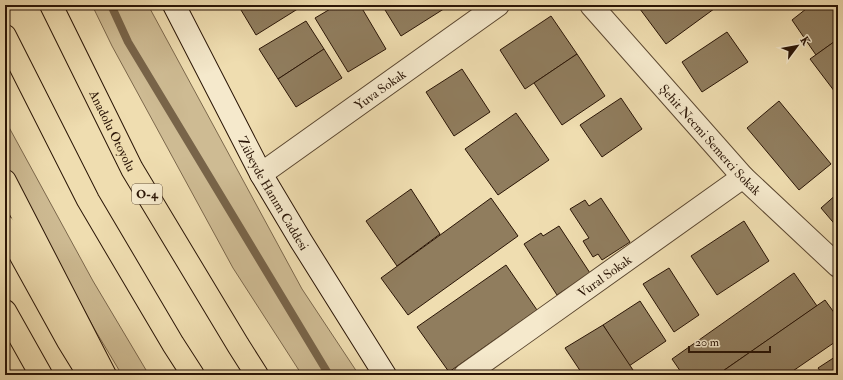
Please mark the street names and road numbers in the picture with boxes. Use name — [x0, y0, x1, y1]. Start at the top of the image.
street label: Yuva Sokak — [352, 66, 410, 114]
street label: Şehit Necmi Semerci Sokak — [656, 81, 765, 199]
street label: Anadolu Otoyolu — [85, 87, 139, 174]
street label: Zübeyde Hanım Caddesi — [234, 134, 312, 254]
road number: O-4 — [132, 184, 162, 204]
street label: Vural Sokak — [575, 252, 636, 301]

